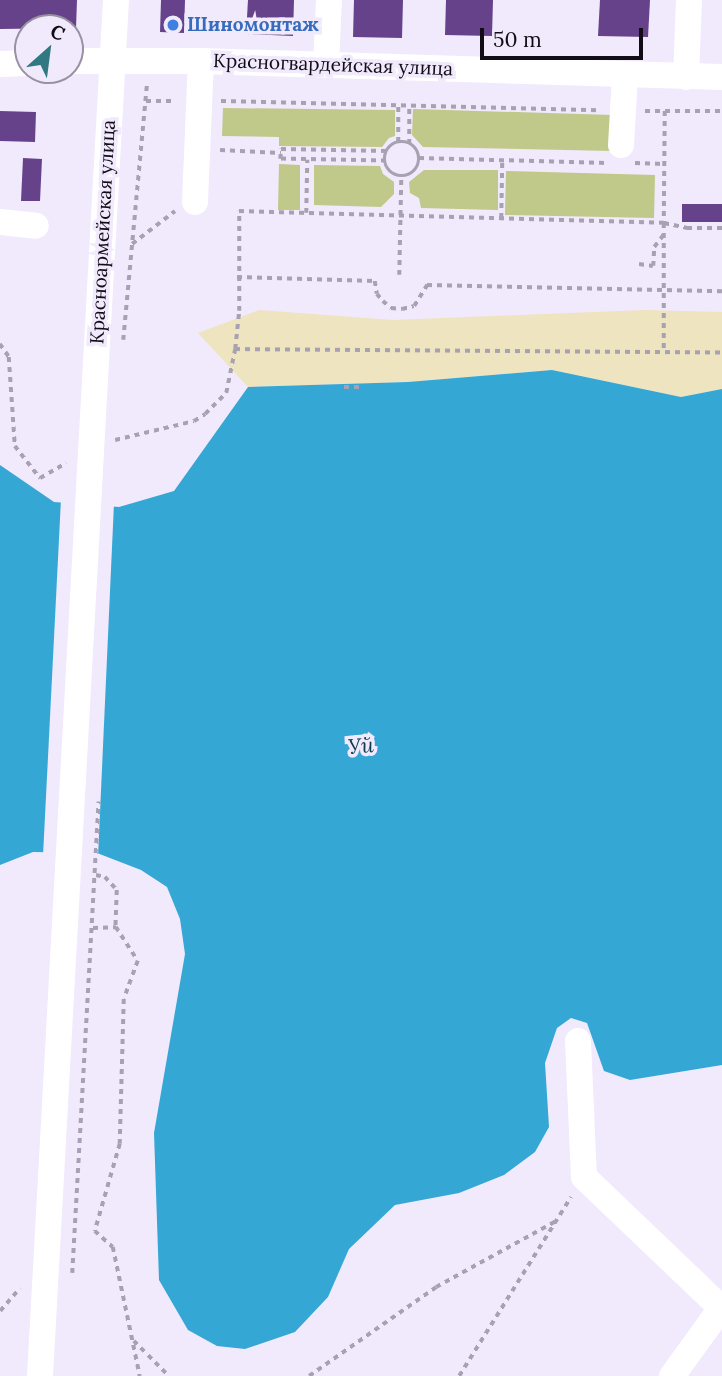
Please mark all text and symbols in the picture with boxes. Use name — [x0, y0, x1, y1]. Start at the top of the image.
north arrow — [14, 14, 84, 84]
place label: Шиномонтаж — [187, 14, 319, 36]
scale bar — [484, 14, 647, 58]
marker: Шиномонтаж — [165, 17, 181, 33]
text: С — [47, 19, 69, 46]
text: 50 m — [493, 26, 542, 53]
street label: Красногвардейская улица — [213, 49, 453, 81]
street label: Красноармейская улица — [86, 119, 120, 345]
water label: Уй — [347, 732, 375, 760]

